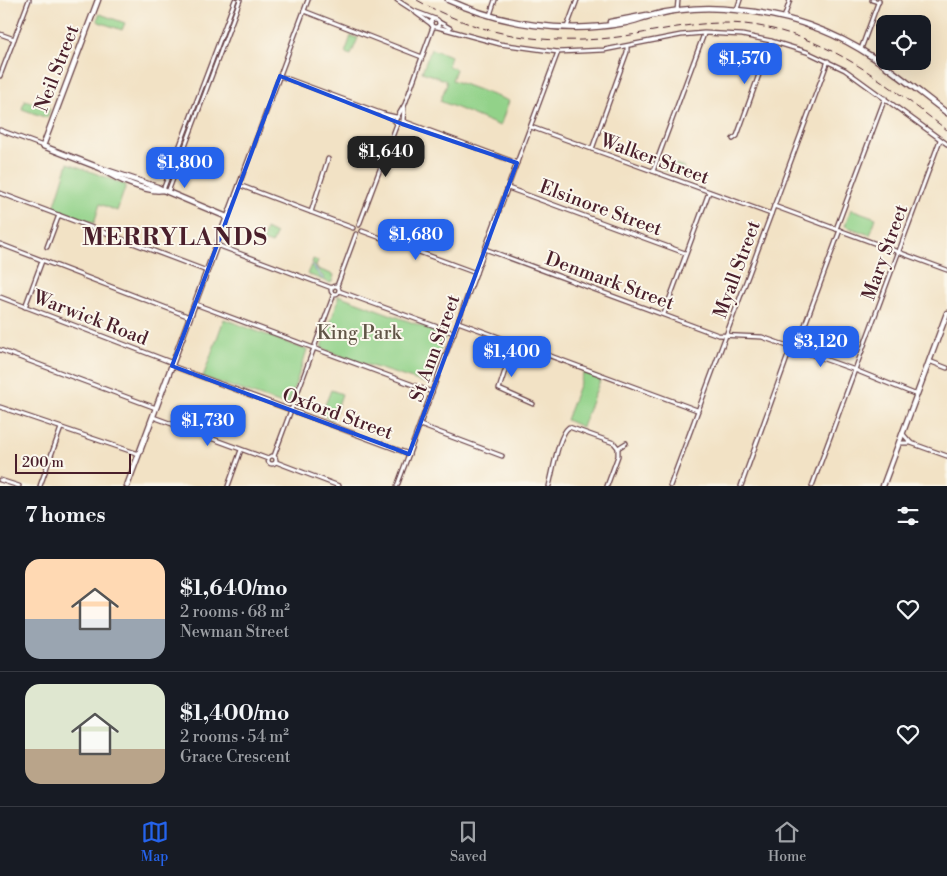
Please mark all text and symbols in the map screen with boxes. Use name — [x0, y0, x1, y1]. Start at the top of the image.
map controls — [876, 15, 931, 70]
button: locate — [876, 15, 931, 70]
street label: Neil Street — [29, 21, 85, 115]
pin: $1,570 — [704, 42, 786, 85]
text: $1,570 — [719, 49, 771, 69]
street label: Walker Street — [596, 128, 713, 190]
pin: $1,640 — [345, 136, 427, 178]
text: $1,640 — [358, 142, 414, 162]
pin: $1,800 — [144, 146, 226, 189]
text: $1,800 — [157, 153, 213, 173]
street label: Elsinore Street — [536, 175, 665, 241]
street label: Mary Street — [857, 201, 913, 303]
street label: Myall Street — [708, 217, 766, 322]
pin: $1,680 — [375, 218, 457, 261]
district label: MERRYLANDS — [82, 223, 268, 253]
text: $1,680 — [389, 225, 443, 245]
street label: Denmark Street — [542, 247, 678, 315]
street label: Warwick Road — [29, 285, 152, 351]
street label: St Ann Street — [404, 291, 466, 405]
park label: King Park — [317, 321, 402, 345]
pin: $3,120 — [780, 326, 862, 368]
text: $3,120 — [794, 332, 848, 352]
pin: $1,400 — [471, 336, 553, 378]
text: $1,400 — [484, 342, 540, 362]
street label: Oxford Street — [279, 383, 397, 445]
pin: $1,730 — [167, 404, 249, 447]
text: $1,730 — [182, 411, 234, 431]
scale bar — [15, 451, 131, 474]
text: 200 m — [22, 454, 64, 472]
icon: filters — [894, 502, 922, 530]
text: 7 homes — [25, 503, 106, 529]
text: $1,640/mo — [180, 576, 288, 602]
icon: home — [65, 579, 125, 639]
icon: heart — [894, 595, 922, 623]
text: 2 rooms · 68 m² — [180, 602, 290, 622]
text: Newman Street — [180, 622, 289, 642]
text: $1,400/mo — [180, 701, 289, 727]
icon: home — [65, 704, 125, 764]
icon: heart — [894, 720, 922, 748]
text: 2 rooms · 54 m² — [180, 727, 289, 747]
text: Grace Crescent — [180, 747, 290, 767]
tab: Map — [141, 818, 169, 866]
tab: Saved — [450, 818, 487, 866]
tab: Home — [768, 818, 806, 866]

